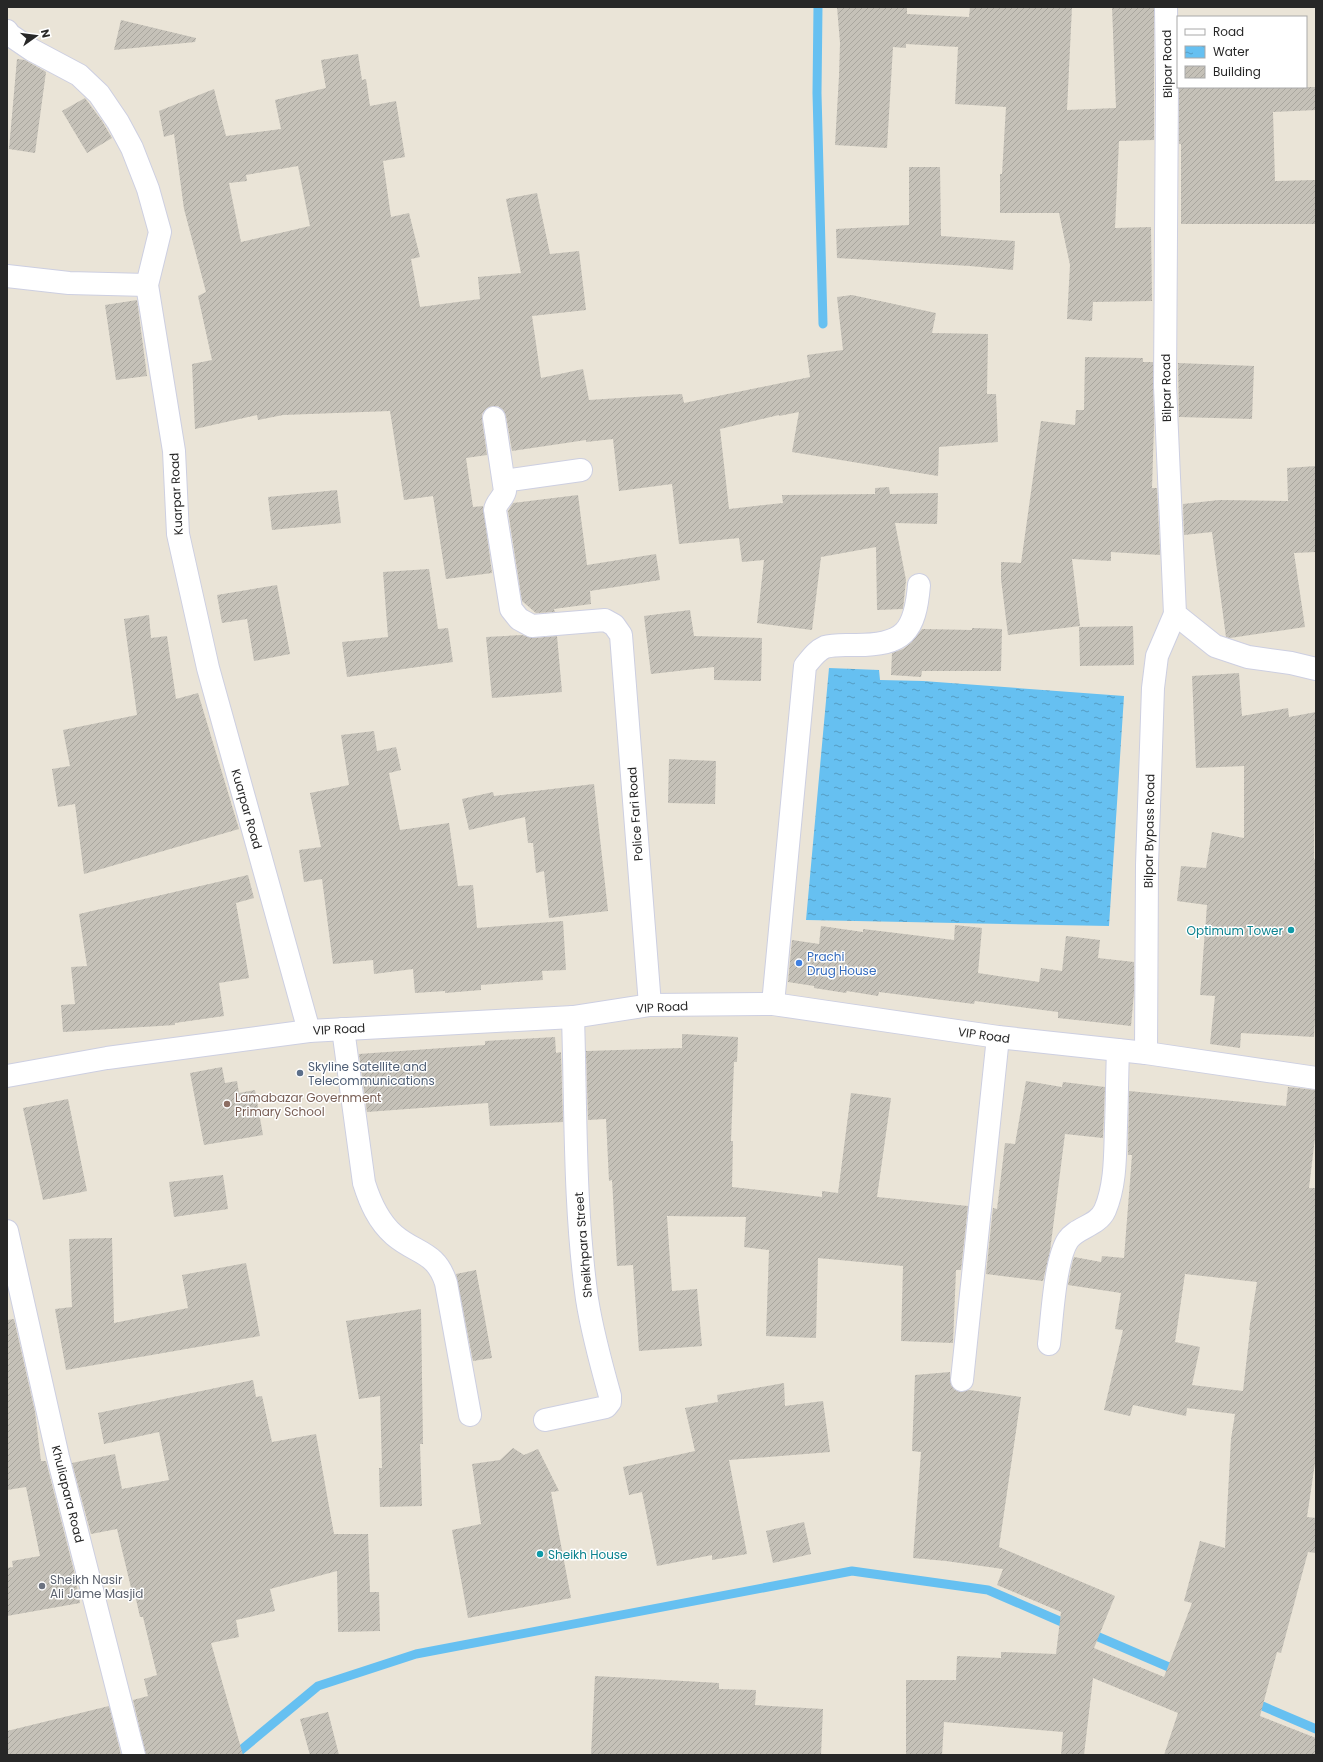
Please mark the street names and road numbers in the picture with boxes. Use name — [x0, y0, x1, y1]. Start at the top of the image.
street label: Bilpar Road — [1158, 30, 1176, 98]
street label: Bilpar Road — [1157, 354, 1175, 422]
street label: Kuarpar Road — [165, 452, 187, 536]
street label: Police Fari Road — [623, 766, 647, 862]
street label: Kuarpar Road — [227, 767, 267, 851]
street label: Bilpar Bypass Road — [1140, 774, 1158, 888]
street label: VIP Road — [635, 997, 689, 1017]
street label: VIP Road — [312, 1019, 366, 1039]
street label: VIP Road — [957, 1023, 1011, 1047]
street label: Sheikhpara Street — [570, 1191, 596, 1299]
street label: Khuliapara Road — [48, 1444, 88, 1544]

